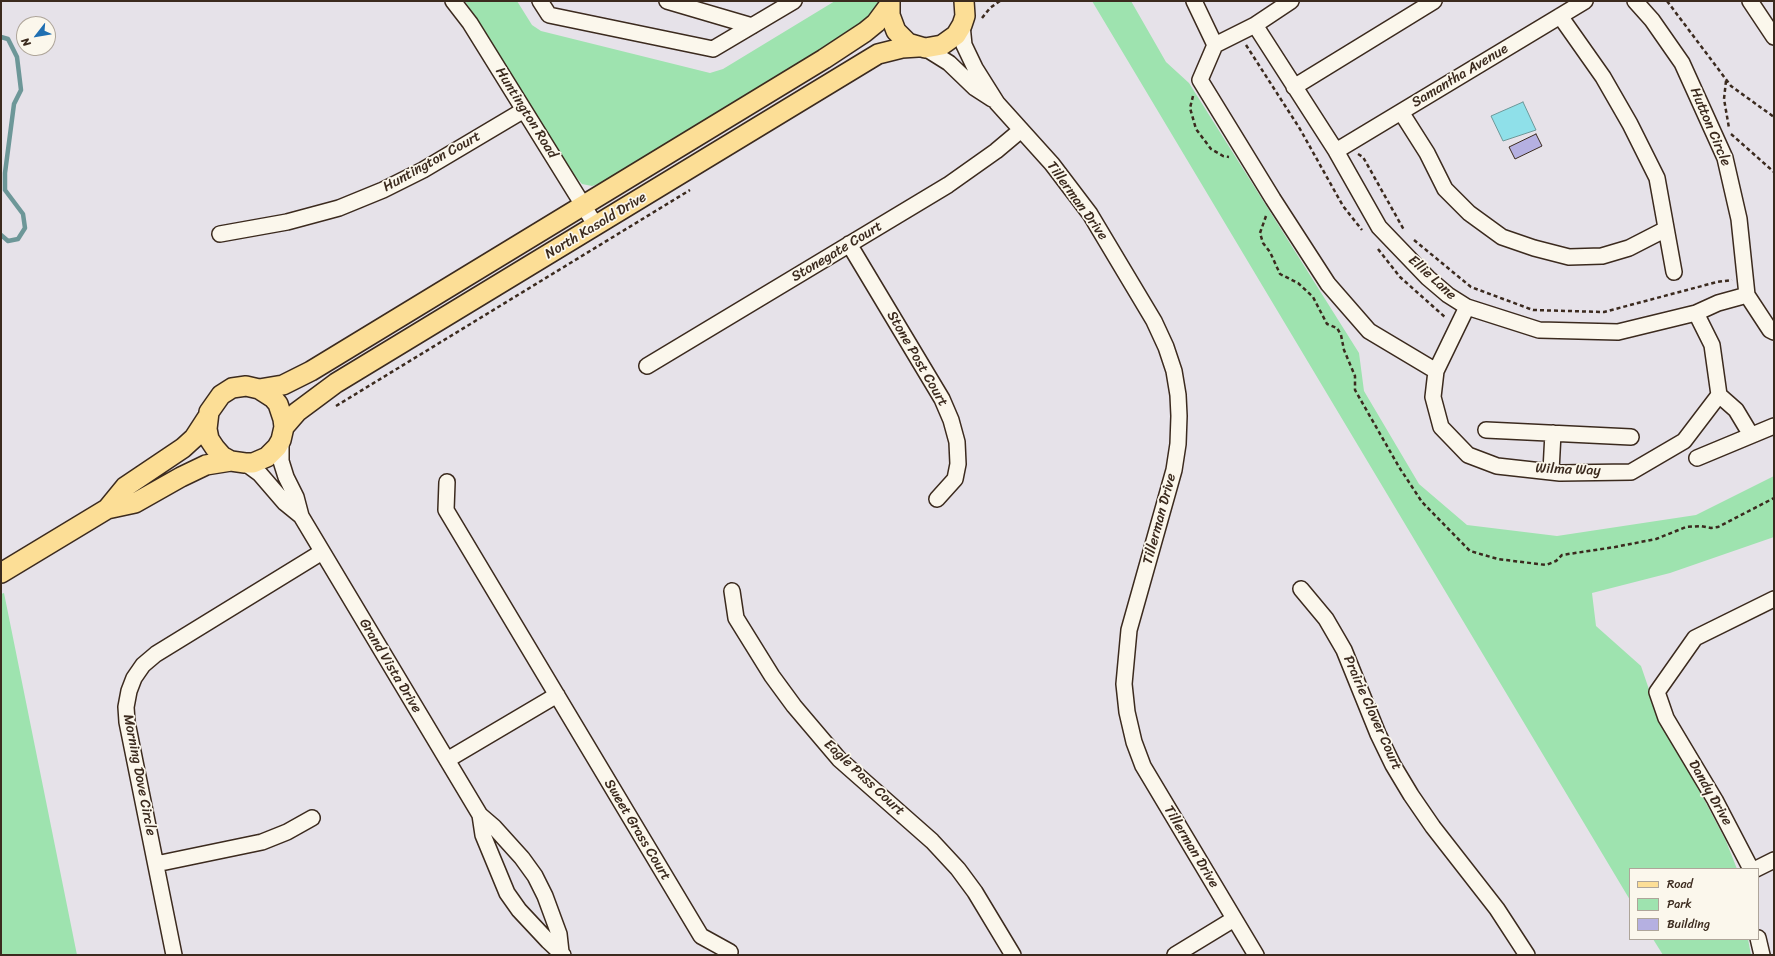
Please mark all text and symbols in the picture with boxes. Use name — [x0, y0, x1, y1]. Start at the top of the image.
north arrow — [16, 16, 56, 56]
text: N — [16, 34, 36, 50]
street label: Samantha Avenue — [1409, 41, 1511, 111]
street label: Huntington Road — [491, 64, 561, 162]
street label: Hutton Circle — [1686, 85, 1734, 169]
street label: Huntington Court — [380, 128, 484, 196]
street label: Tillerman Drive — [1043, 158, 1111, 244]
street label: North Kasold Drive — [542, 189, 650, 263]
street label: Stonegate Court — [789, 218, 885, 286]
street label: Ellie Lane — [1405, 252, 1459, 304]
street label: Stone Post Court — [883, 308, 951, 410]
street label: Wilma Way — [1535, 460, 1601, 480]
street label: Tillerman Drive — [1140, 472, 1180, 566]
street label: Grand Vista Drive — [355, 616, 425, 716]
street label: Prairie Clover Court — [1339, 653, 1405, 773]
street label: Morning Dove Circle — [119, 713, 159, 837]
street label: Eagle Pass Court — [820, 736, 908, 820]
street label: Dandy Drive — [1685, 757, 1735, 829]
street label: Sweet Grass Court — [600, 776, 674, 884]
street label: Tillerman Drive — [1160, 803, 1222, 891]
legend — [1629, 868, 1759, 940]
text: Road — [1667, 873, 1693, 895]
text: Park — [1667, 893, 1692, 915]
text: Building — [1667, 913, 1710, 935]

